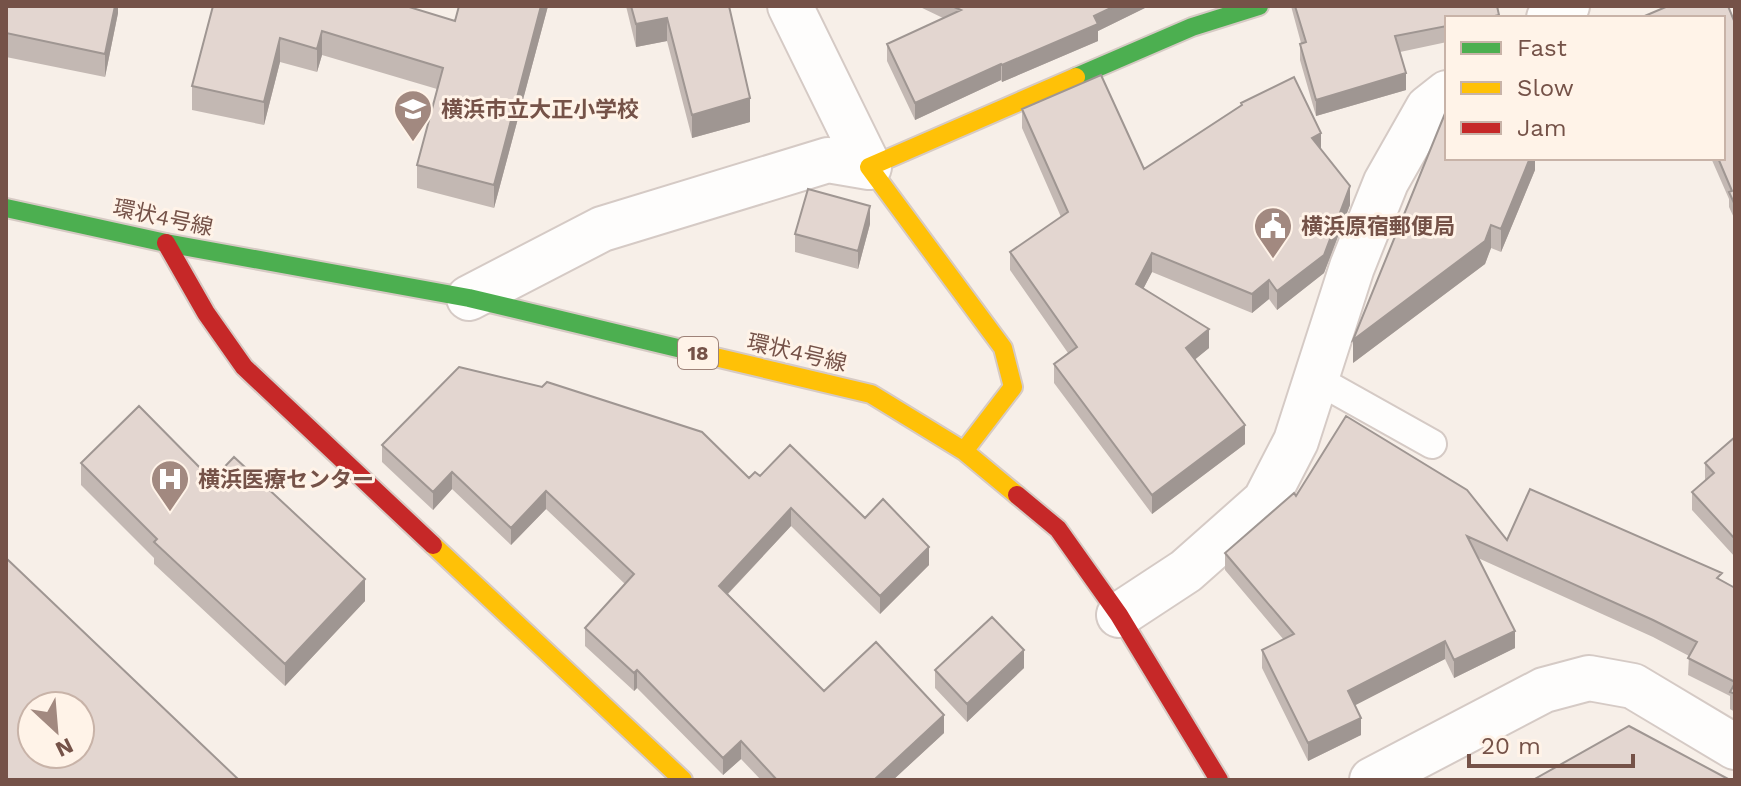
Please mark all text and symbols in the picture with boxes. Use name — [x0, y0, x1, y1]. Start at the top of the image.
legend — [1445, 16, 1725, 160]
text: Fast — [1517, 34, 1567, 62]
text: Slow — [1517, 74, 1574, 102]
school or university icon: 横浜市立大正小学校 — [392, 88, 434, 143]
place label: 横浜市立大正小学校 — [441, 97, 639, 122]
text: Jam — [1517, 114, 1567, 142]
street label: 環状4号線 — [111, 195, 215, 240]
public building icon: 横浜原宿郵便局 — [1252, 205, 1294, 260]
place label: 横浜原宿郵便局 — [1301, 214, 1455, 239]
street label: 環状4号線 — [745, 329, 849, 376]
road number: 18 — [678, 337, 718, 369]
hospital icon: 横浜医療センター — [149, 458, 191, 513]
place label: 横浜医療センター — [198, 467, 374, 492]
north arrow — [16, 690, 96, 770]
scale bar — [1469, 718, 1633, 768]
text: 20 m — [1481, 732, 1541, 760]
text: N — [52, 733, 77, 762]

